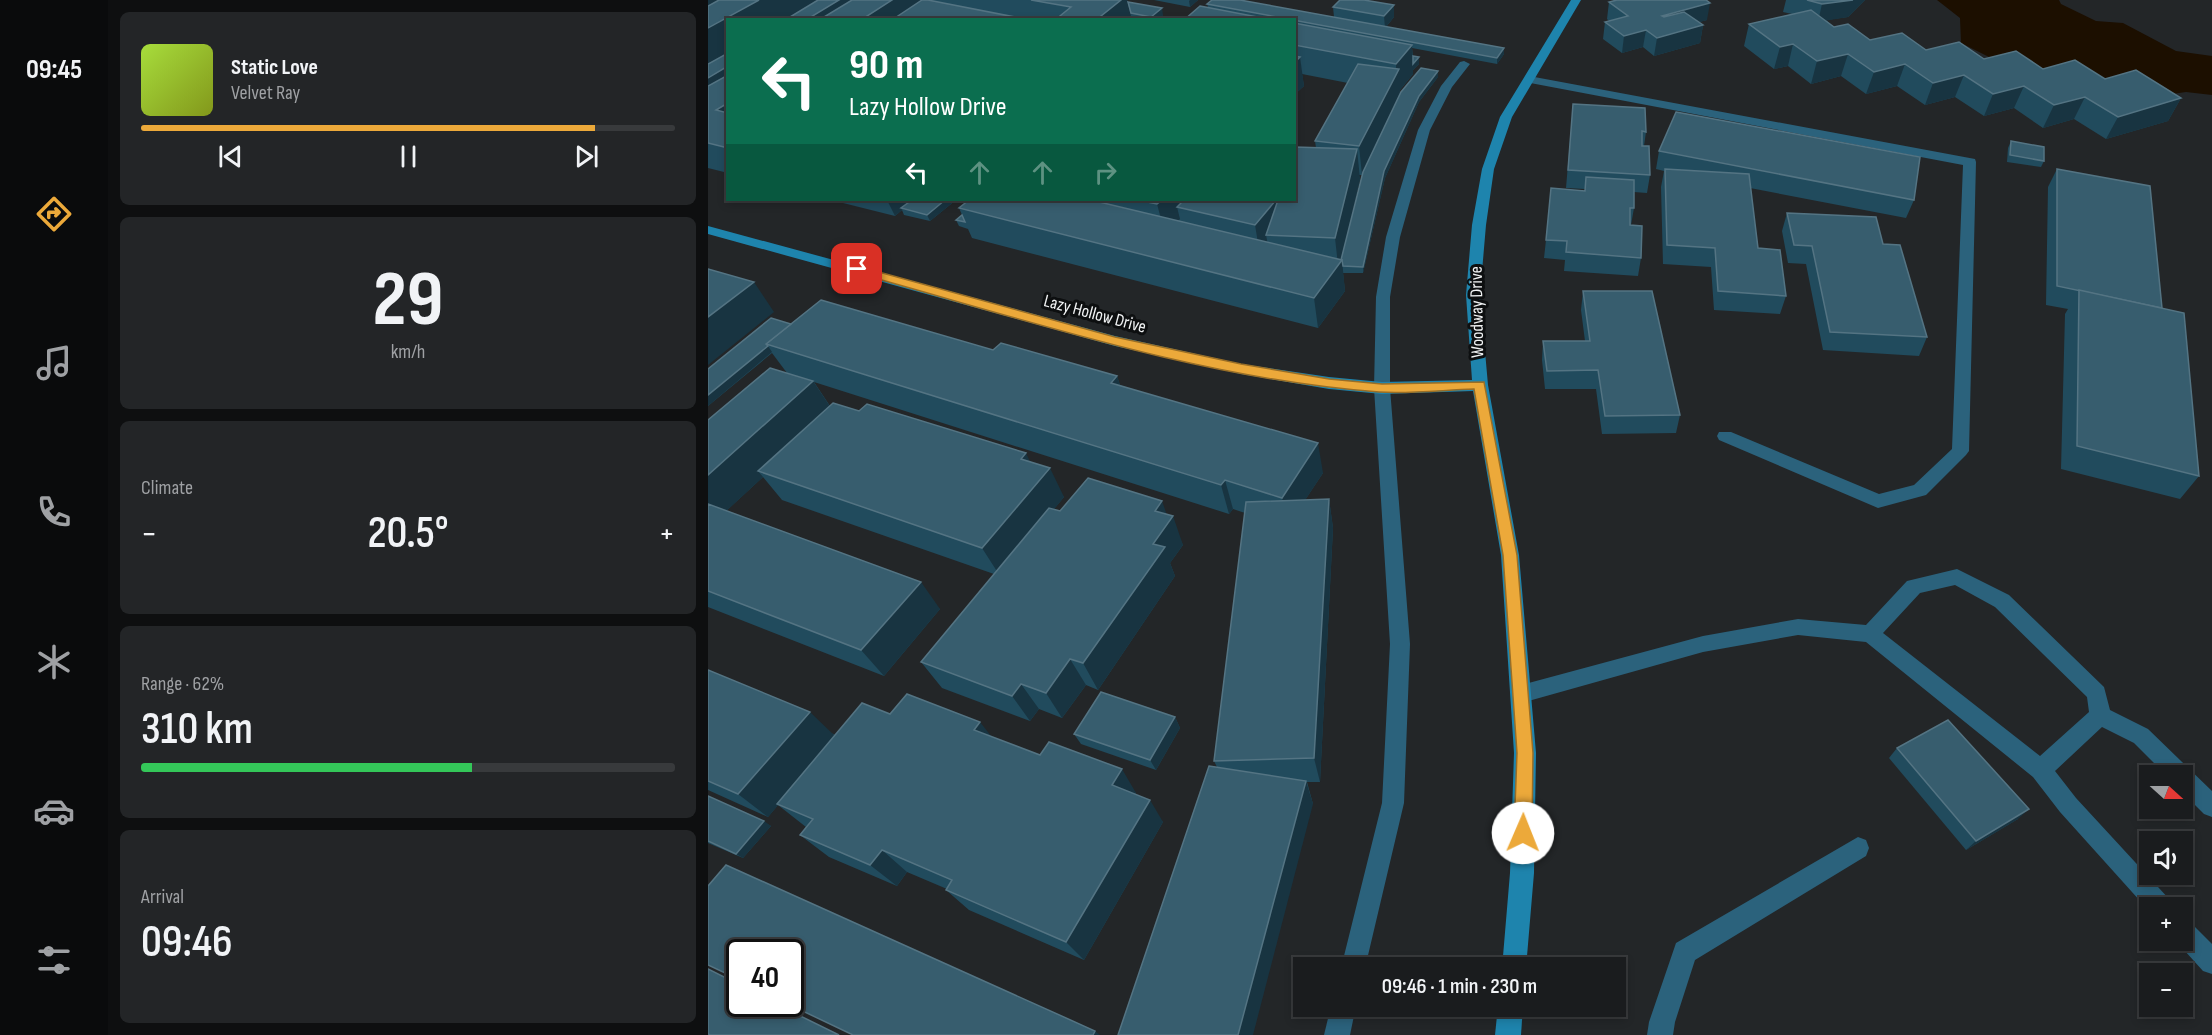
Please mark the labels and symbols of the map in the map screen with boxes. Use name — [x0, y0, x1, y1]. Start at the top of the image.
pin — [831, 243, 882, 294]
street label: Woodway Drive — [1466, 266, 1488, 358]
street label: Lazy Hollow Drive — [1042, 290, 1148, 338]
north arrow — [2139, 765, 2193, 819]
position arrow — [1491, 801, 1555, 865]
speed limit sign: 40 — [726, 939, 804, 1017]

